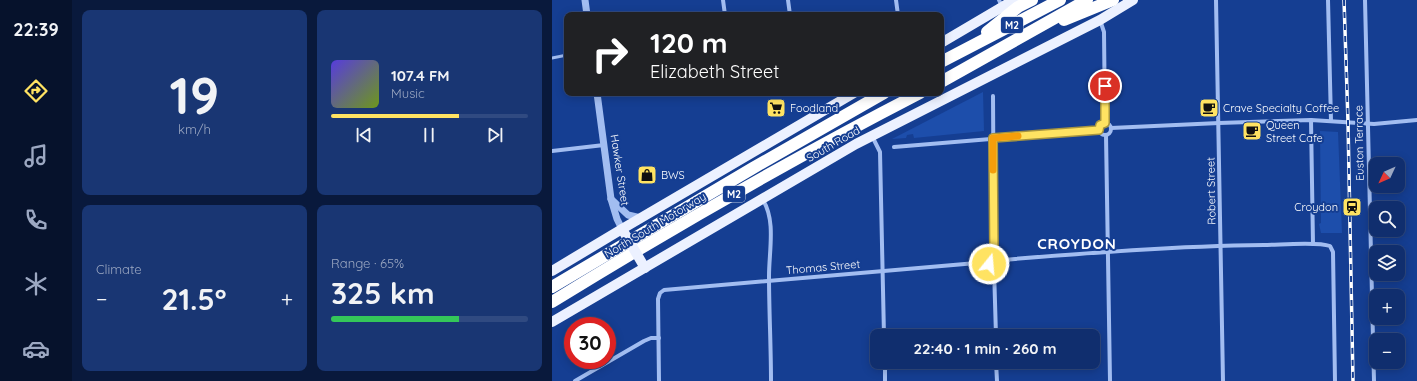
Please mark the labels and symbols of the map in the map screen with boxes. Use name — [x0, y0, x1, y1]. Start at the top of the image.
road number: M2 — [1001, 17, 1023, 33]
pin — [1088, 69, 1122, 103]
supermarket icon: Foodland — [765, 97, 787, 119]
cafe icon: Crave Specialty Coffee — [1198, 97, 1220, 119]
place label: Foodland — [790, 101, 838, 115]
place label: Crave Specialty Coffee — [1223, 101, 1339, 115]
street label: Euston Terrace — [1351, 105, 1367, 181]
place label: Queen Street Cafe — [1266, 118, 1323, 145]
cafe icon: Queen Street Cafe — [1241, 120, 1263, 142]
street label: South Road — [804, 123, 862, 165]
street label: Hawker Street — [607, 133, 633, 207]
street label: Robert Street — [1203, 157, 1219, 225]
north arrow — [1369, 157, 1405, 193]
shop icon: BWS — [636, 164, 658, 186]
place label: BWS — [661, 168, 685, 182]
road number: M2 — [723, 186, 745, 202]
street label: North South Motorway — [602, 189, 708, 261]
station icon: Croydon — [1341, 196, 1363, 218]
place label: Croydon — [1294, 200, 1338, 214]
district label: CROYDON — [1037, 234, 1117, 253]
position arrow — [968, 243, 1010, 285]
street label: Thomas Street — [785, 257, 861, 277]
speed limit sign: 30 — [564, 317, 616, 369]

